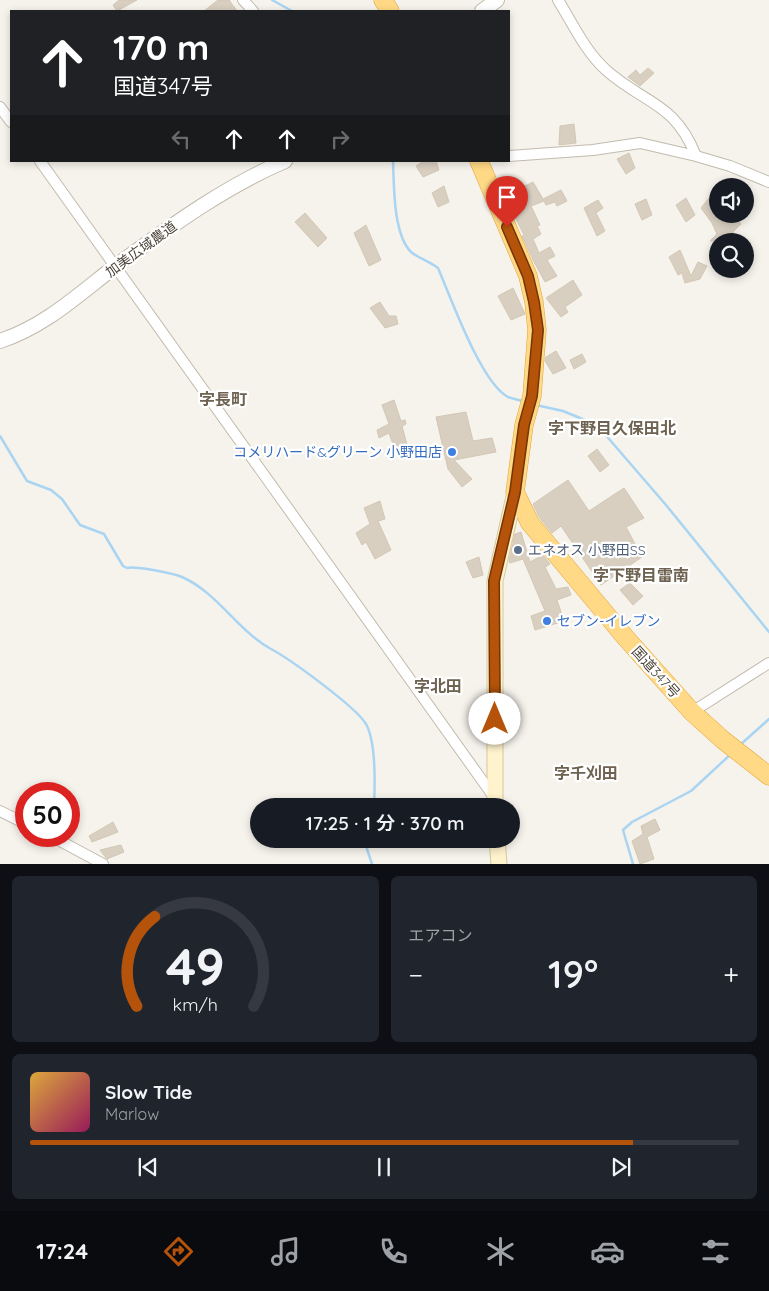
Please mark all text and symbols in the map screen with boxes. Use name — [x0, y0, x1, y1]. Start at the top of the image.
text: 170 m — [113, 25, 209, 69]
icon: ahead — [30, 30, 95, 95]
text: 国道347号 — [113, 72, 213, 100]
icon: left — [167, 125, 195, 153]
icon: ahead — [220, 125, 248, 153]
icon: ahead — [273, 125, 301, 153]
icon: right — [326, 125, 354, 153]
pin — [486, 176, 528, 227]
map controls — [709, 178, 754, 278]
button: sound — [709, 178, 754, 223]
icon: arrive — [493, 183, 521, 211]
street label: 加美広域農道 — [102, 217, 180, 281]
button: search — [709, 233, 754, 278]
district label: 字長町 — [199, 389, 247, 409]
district label: 字下野目久保田北 — [548, 418, 676, 438]
place label: コメリハード&グリーン 小野田店 — [233, 443, 442, 461]
marker: コメリハード&グリーン 小野田店 — [446, 446, 458, 458]
place label: エネオス 小野田SS — [528, 541, 646, 559]
marker: エネオス 小野田SS — [512, 544, 524, 556]
district label: 字下野目雷南 — [593, 565, 689, 585]
place label: セブン-イレブン — [557, 612, 660, 630]
marker: セブン-イレブン — [541, 615, 553, 627]
street label: 国道347号 — [628, 642, 684, 702]
district label: 字北田 — [414, 676, 462, 696]
position arrow — [468, 692, 520, 744]
district label: 字千刈田 — [554, 763, 618, 783]
speed limit sign: 50 — [15, 782, 80, 847]
text: 17:25 · 1 分 · 370 m — [306, 811, 465, 835]
text: エアコン — [409, 925, 473, 945]
text: 49 — [166, 933, 225, 998]
text: 19° — [548, 950, 598, 998]
text: − — [409, 957, 423, 992]
text: + — [723, 957, 739, 992]
text: km/h — [173, 993, 218, 1015]
text: Slow Tide — [105, 1080, 193, 1104]
text: Marlow — [105, 1104, 159, 1124]
icon: previous — [134, 1153, 162, 1181]
icon: pause — [370, 1153, 398, 1181]
icon: next — [607, 1153, 635, 1181]
icon: directions — [161, 1234, 196, 1269]
icon: music — [268, 1234, 303, 1269]
icon: phone — [376, 1234, 411, 1269]
icon: climate — [483, 1234, 518, 1269]
icon: car — [590, 1234, 625, 1269]
icon: filters — [698, 1234, 733, 1269]
text: 17:24 — [36, 1237, 88, 1265]

